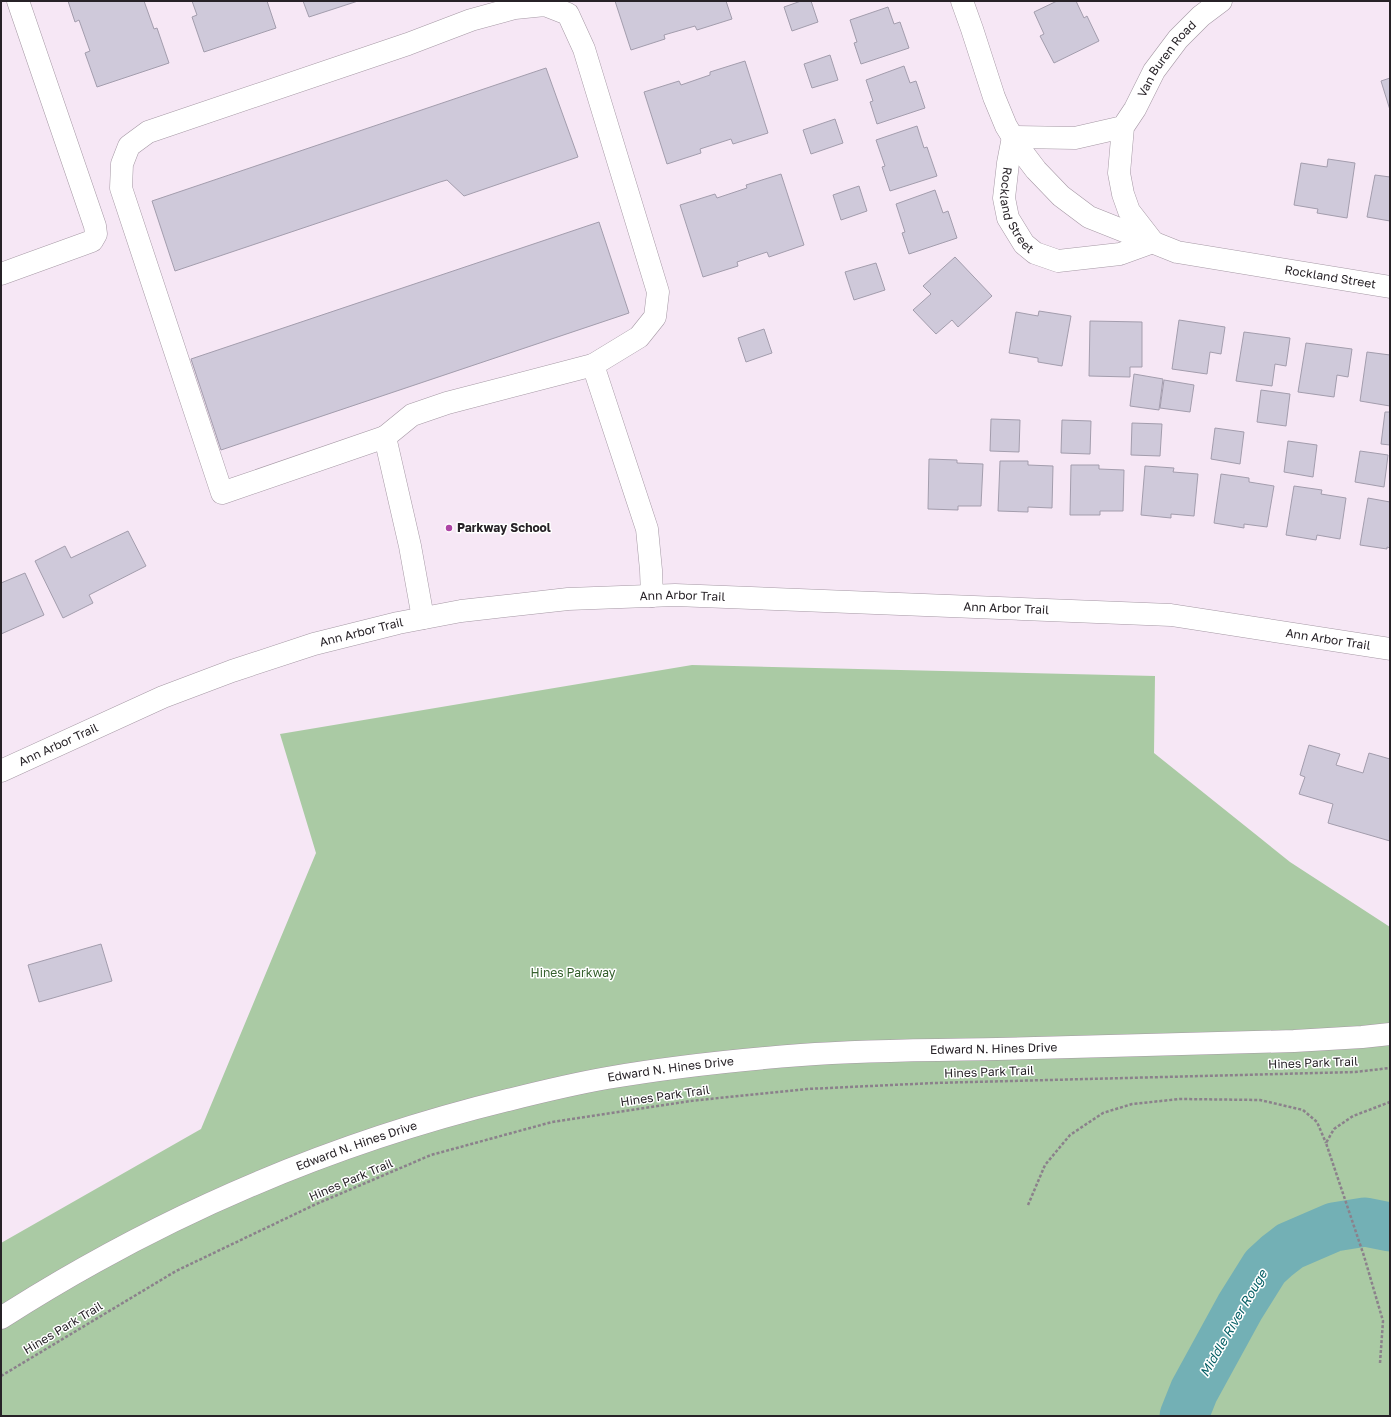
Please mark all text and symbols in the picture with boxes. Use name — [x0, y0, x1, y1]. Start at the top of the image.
street label: Van Buren Road — [1134, 17, 1199, 100]
street label: Rockland Street — [997, 166, 1037, 256]
street label: Rockland Street — [1283, 262, 1377, 292]
place label: Parkway School — [457, 520, 551, 535]
marker: Parkway School — [444, 523, 454, 533]
street label: Ann Arbor Trail — [639, 587, 726, 604]
street label: Ann Arbor Trail — [963, 599, 1049, 617]
street label: Ann Arbor Trail — [318, 614, 404, 649]
street label: Ann Arbor Trail — [1285, 625, 1372, 653]
street label: Ann Arbor Trail — [16, 720, 100, 769]
park label: Hines Parkway — [531, 965, 616, 980]
street label: Edward N. Hines Drive — [930, 1039, 1058, 1057]
street label: Edward N. Hines Drive — [606, 1053, 735, 1085]
street label: Hines Park Trail — [1268, 1053, 1358, 1072]
street label: Hines Park Trail — [944, 1062, 1034, 1081]
street label: Hines Park Trail — [619, 1082, 711, 1109]
street label: Edward N. Hines Drive — [294, 1117, 419, 1174]
street label: Hines Park Trail — [307, 1155, 395, 1204]
water label: Middle River Rouge — [1196, 1266, 1271, 1379]
street label: Hines Park Trail — [20, 1298, 105, 1357]

